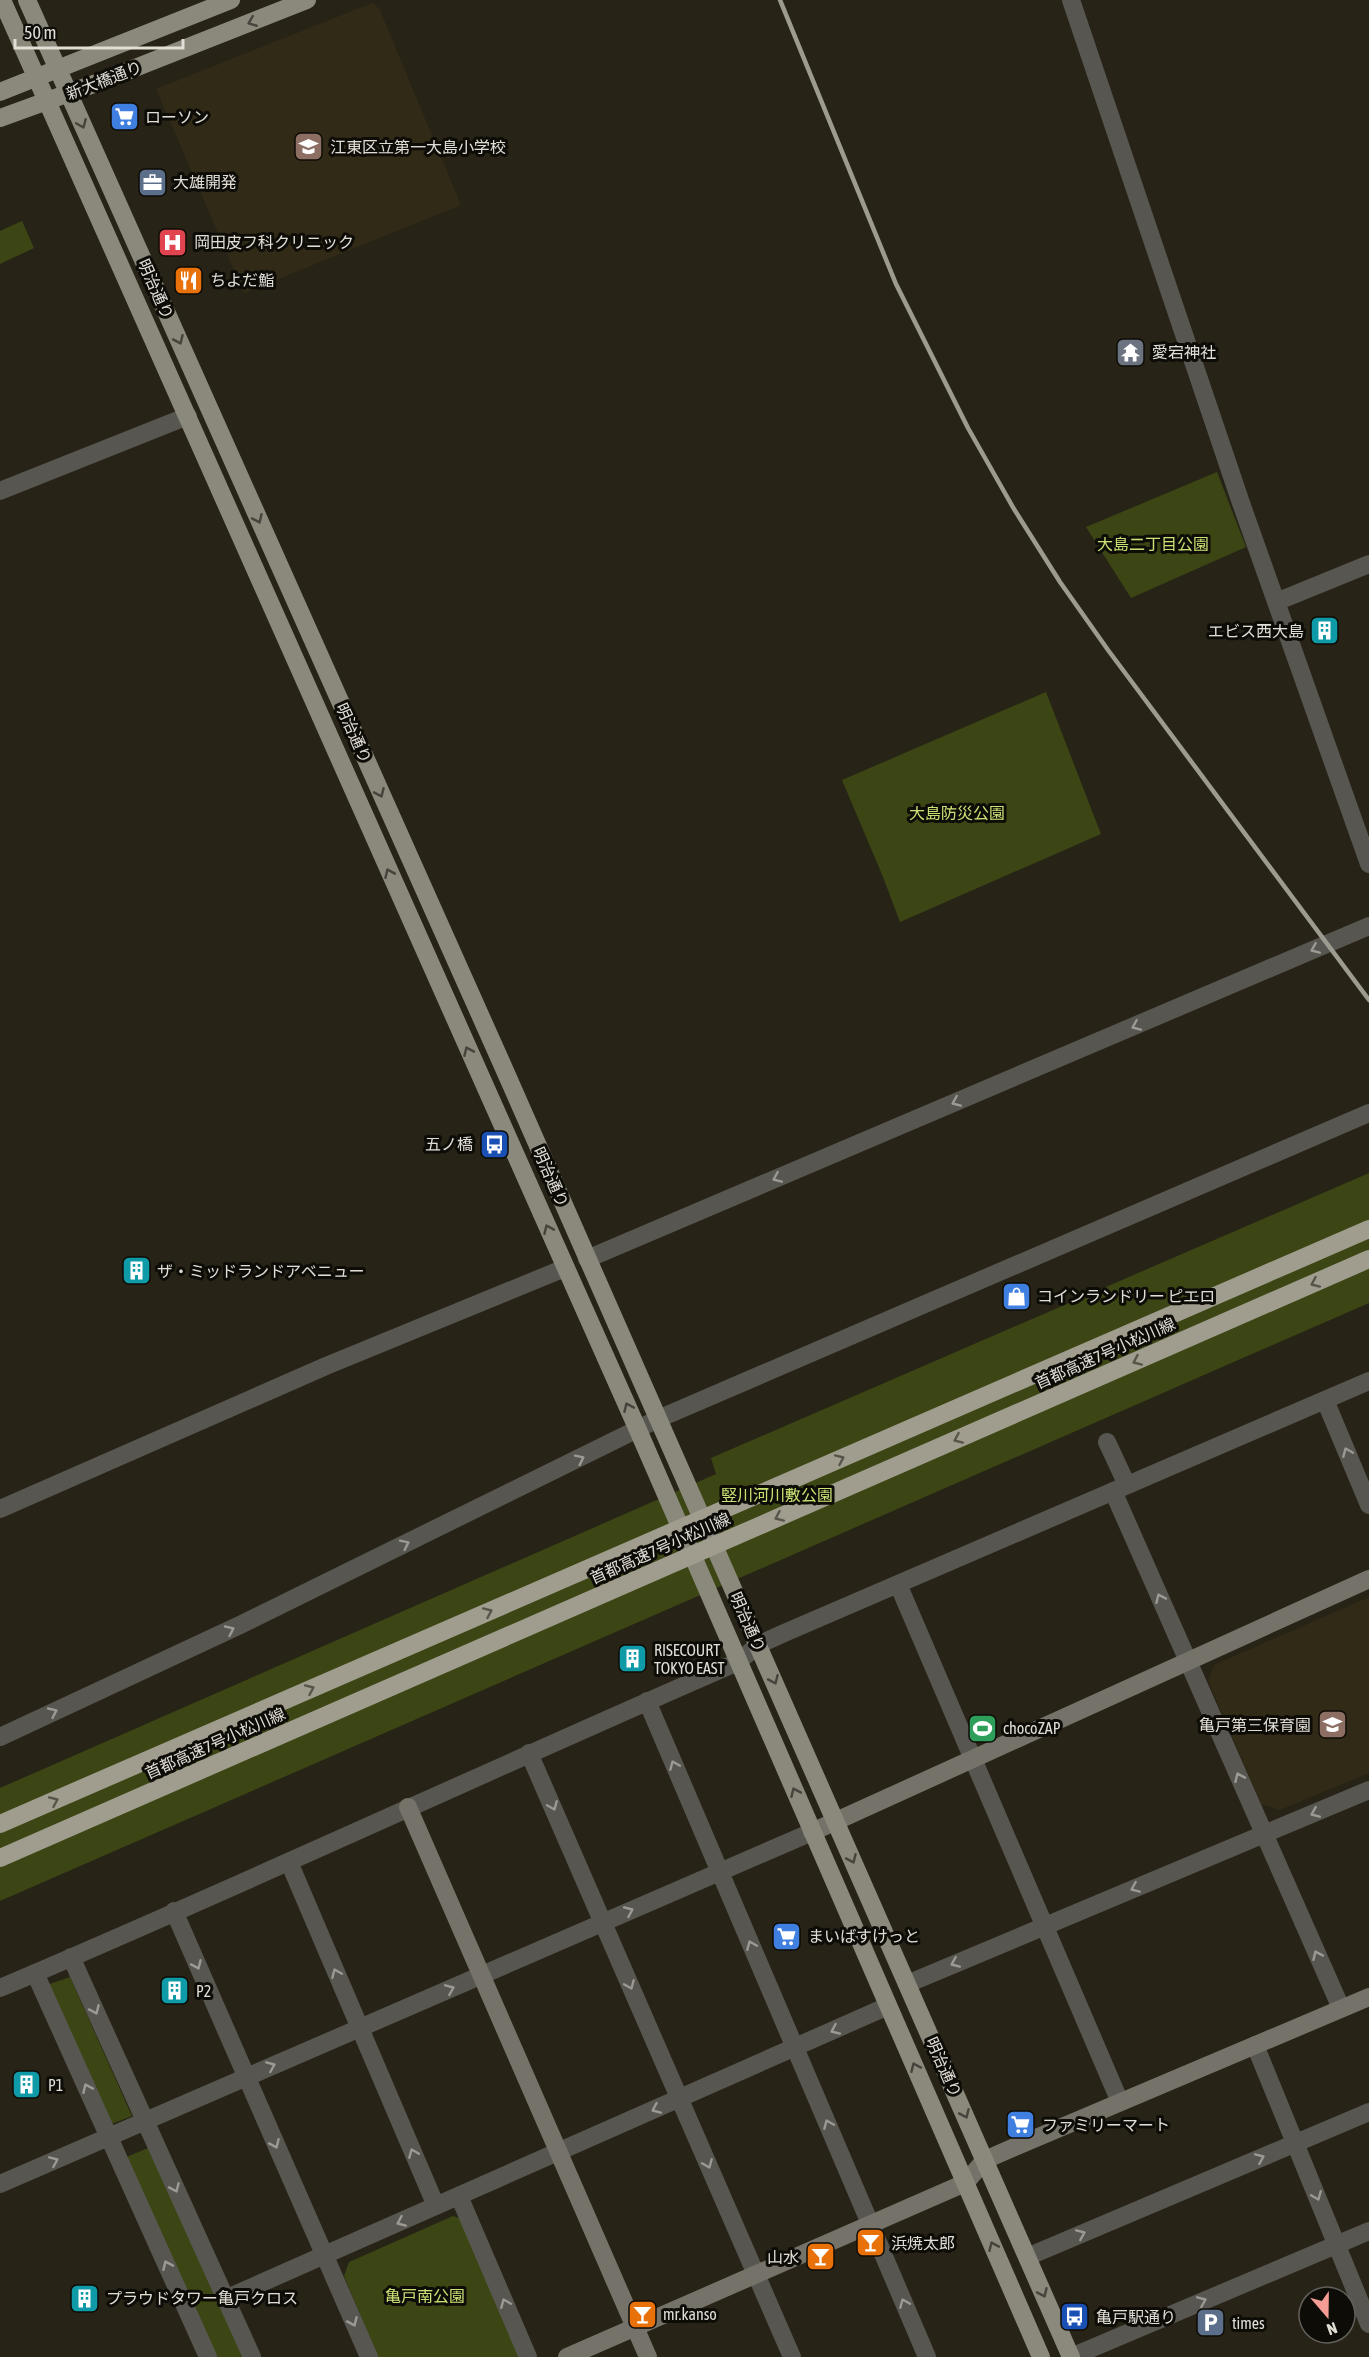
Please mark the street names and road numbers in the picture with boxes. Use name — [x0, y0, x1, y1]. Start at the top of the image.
street label: 新大橋通り — [63, 57, 145, 103]
street label: 明治通り — [135, 256, 177, 322]
street label: 明治通り — [333, 700, 375, 766]
street label: 明治通り — [530, 1144, 572, 1210]
street label: 首都高速7号小松川線 — [1032, 1314, 1178, 1392]
street label: 首都高速7号小松川線 — [587, 1509, 733, 1587]
street label: 明治通り — [727, 1589, 769, 1655]
street label: 首都高速7号小松川線 — [142, 1704, 288, 1782]
street label: 明治通り — [923, 2034, 965, 2100]

